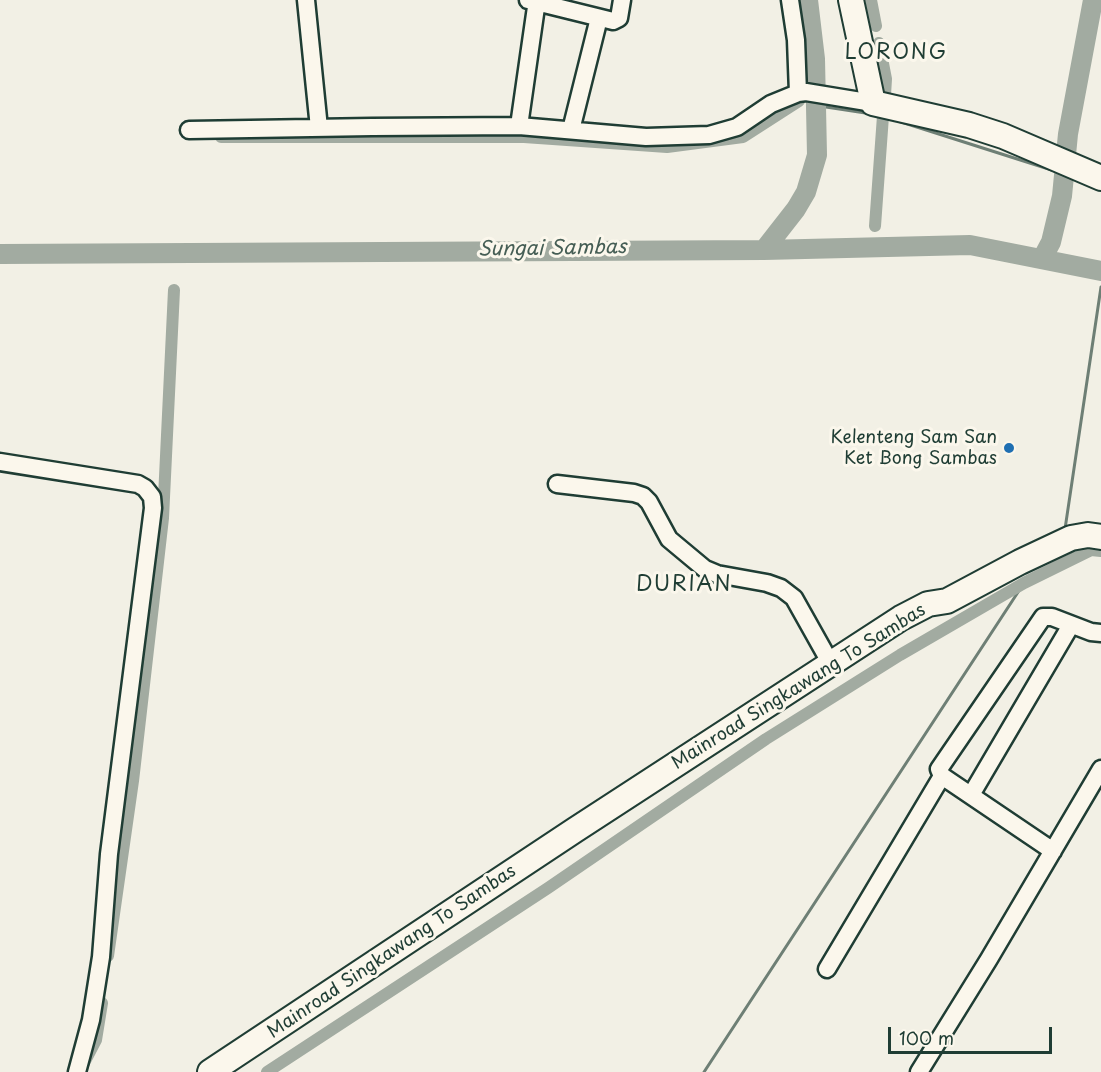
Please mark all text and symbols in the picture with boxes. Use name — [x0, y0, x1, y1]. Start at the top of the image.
district label: LORONG — [846, 40, 946, 66]
water label: Sungai Sambas — [478, 236, 626, 262]
place label: Kelenteng Sam San Ket Bong Sambas — [831, 427, 997, 470]
marker: Kelenteng Sam San Ket Bong Sambas — [1002, 441, 1016, 455]
district label: DURIAN — [637, 572, 731, 598]
street label: Mainroad Singkawang To Sambas — [668, 600, 930, 774]
street label: Mainroad Singkawang To Sambas — [264, 861, 520, 1043]
scale bar — [891, 1015, 1054, 1053]
text: 100 m — [899, 1024, 954, 1051]

